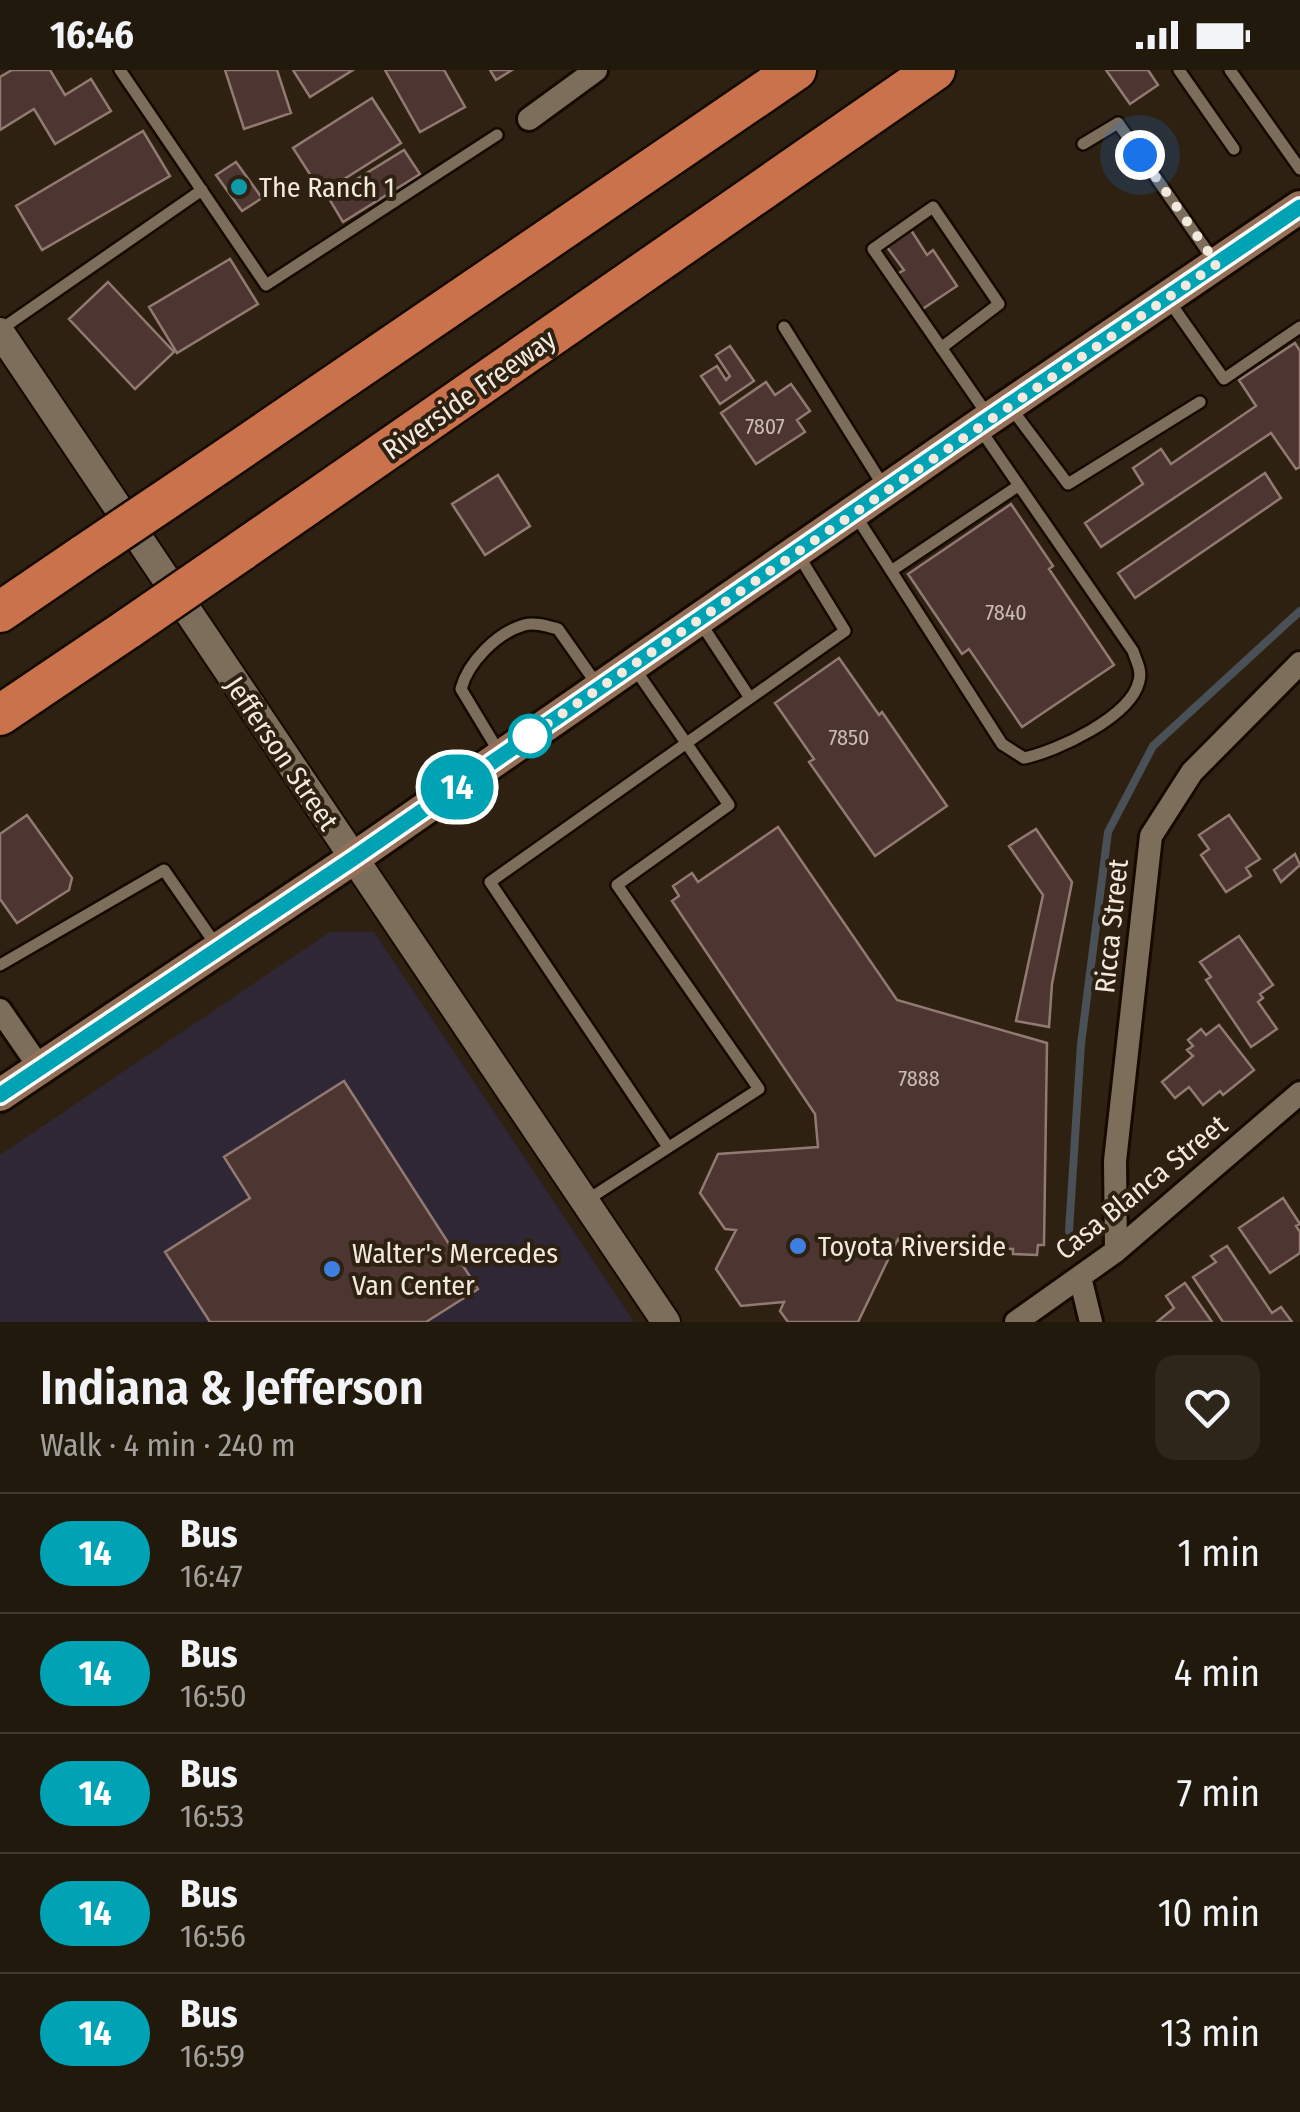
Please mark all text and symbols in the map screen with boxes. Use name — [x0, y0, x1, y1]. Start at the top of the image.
text: 16:46 — [50, 12, 134, 58]
your location — [1115, 130, 1165, 180]
place label: The Ranch 1 — [259, 171, 395, 204]
marker: The Ranch 1 — [228, 176, 250, 198]
street label: Riverside Freeway — [376, 322, 563, 466]
house number: 7807 — [745, 413, 785, 440]
house number: 7840 — [985, 599, 1027, 626]
street label: Jefferson Street — [218, 670, 346, 837]
unlabelled marker — [509, 715, 551, 757]
house number: 7850 — [828, 724, 870, 751]
line badge: 14 — [412, 754, 502, 820]
text: 14 — [441, 766, 473, 808]
street label: Ricca Street — [1088, 857, 1135, 995]
house number: 7888 — [898, 1065, 940, 1092]
street label: Casa Blanca Street — [1049, 1108, 1235, 1267]
place label: Toyota Riverside — [818, 1230, 1006, 1263]
marker: Toyota Riverside — [787, 1235, 809, 1257]
place label: Walter's Mercedes Van Center — [352, 1237, 558, 1302]
marker: Walter's Mercedes Van Center — [321, 1258, 343, 1280]
button: heart — [1155, 1355, 1260, 1460]
text: Indiana & Jefferson — [40, 1359, 424, 1417]
text: Walk · 4 min · 240 m — [40, 1426, 296, 1464]
text: Bus — [180, 1511, 238, 1557]
text: 1 min — [1177, 1530, 1260, 1576]
text: 14 — [79, 1532, 111, 1574]
text: 16:47 — [180, 1557, 243, 1595]
text: Bus — [180, 1631, 238, 1677]
text: 4 min — [1174, 1650, 1260, 1696]
text: 14 — [79, 1652, 111, 1694]
text: 16:50 — [180, 1677, 247, 1715]
text: Bus — [180, 1751, 238, 1797]
text: 7 min — [1177, 1770, 1260, 1816]
text: 14 — [79, 1772, 111, 1814]
text: 16:53 — [180, 1797, 244, 1835]
text: Bus — [180, 1871, 238, 1917]
text: 10 min — [1158, 1890, 1260, 1936]
text: 14 — [79, 1892, 111, 1934]
text: 16:56 — [180, 1917, 246, 1955]
text: Bus — [180, 1991, 238, 2037]
text: 13 min — [1160, 2010, 1260, 2056]
text: 14 — [79, 2012, 111, 2054]
text: 16:59 — [180, 2037, 245, 2075]

